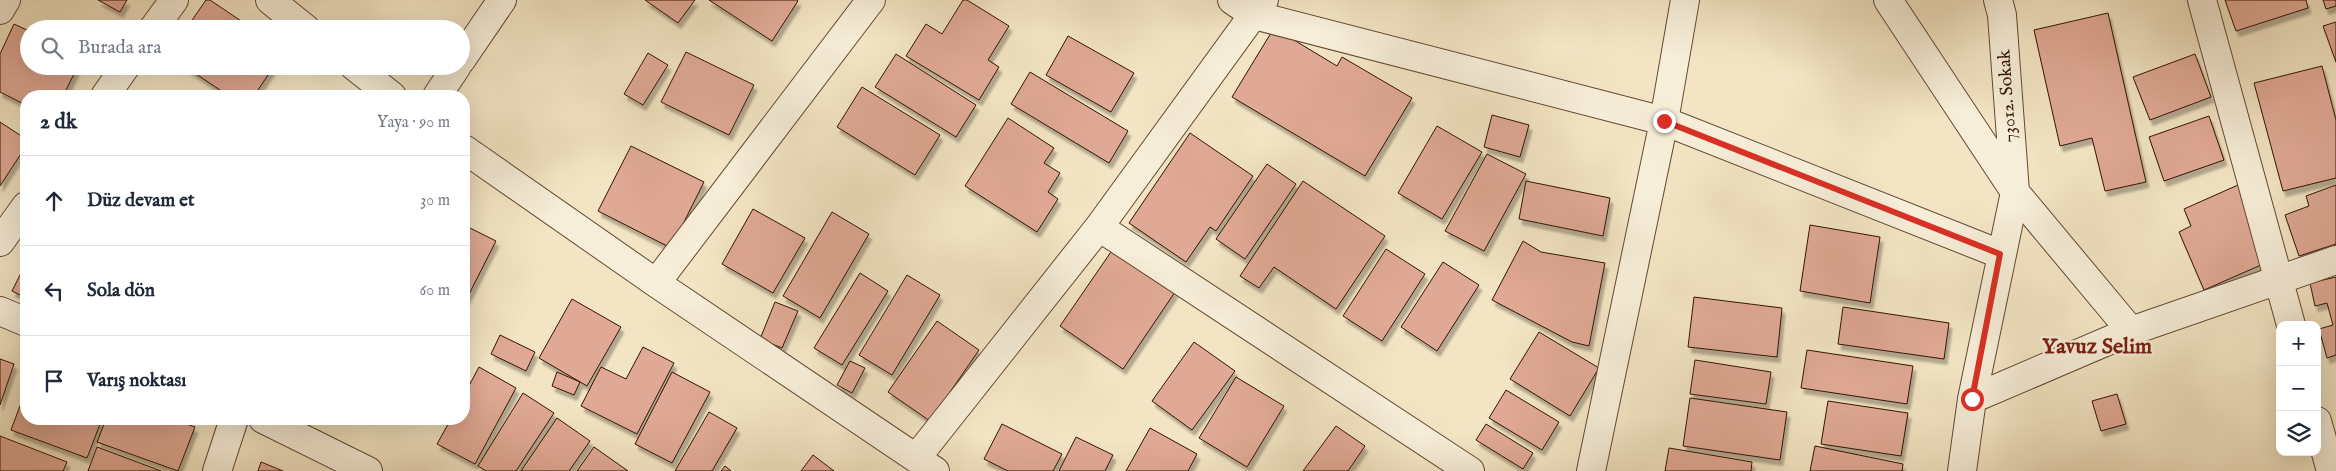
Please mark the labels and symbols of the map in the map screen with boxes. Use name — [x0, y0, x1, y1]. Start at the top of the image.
street label: 73012. Sokak — [1993, 49, 2023, 143]
route end — [1653, 110, 1676, 133]
district label: Yavuz Selim — [2042, 333, 2152, 361]
route start — [1961, 388, 1984, 411]

